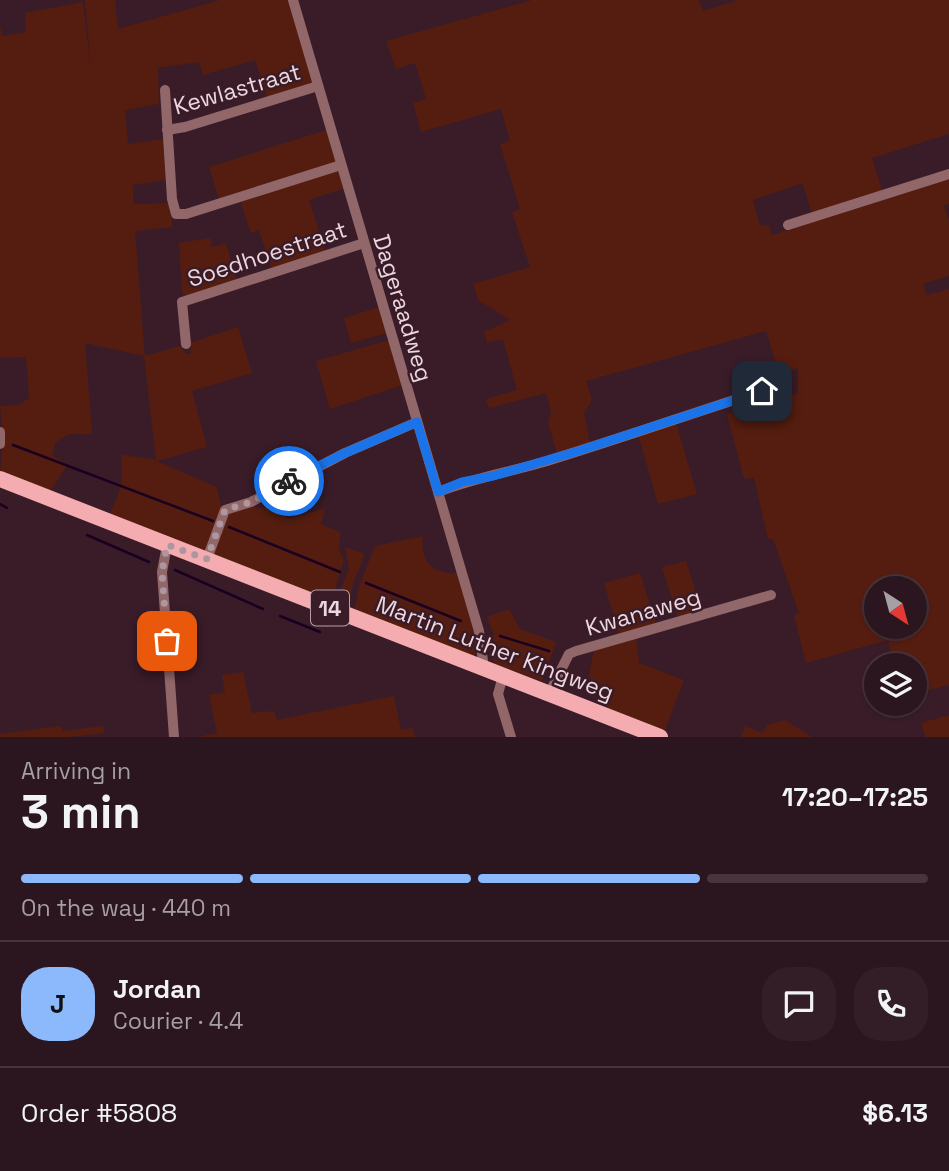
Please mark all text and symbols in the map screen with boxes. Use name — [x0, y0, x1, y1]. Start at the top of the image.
street label: Kewlastraat — [170, 57, 304, 121]
street label: Soedhoestraat — [184, 214, 350, 294]
street label: Dageraadweg — [366, 231, 440, 385]
pin — [732, 361, 792, 421]
icon: home — [743, 372, 781, 410]
courier — [254, 446, 324, 516]
icon: bike — [270, 462, 308, 500]
north arrow — [864, 576, 928, 639]
map controls — [864, 576, 927, 716]
street label: Kwanaweg — [582, 581, 704, 643]
street label: Martin Luther Kingweg — [372, 589, 618, 707]
road number: 14 — [311, 590, 349, 626]
pin — [137, 611, 197, 671]
icon: bag — [148, 622, 186, 660]
button: layers — [864, 653, 927, 716]
text: Arriving in — [21, 756, 131, 786]
text: 17:20–17:25 — [782, 780, 928, 814]
text: 3 min — [21, 783, 141, 841]
text: On the way · 440 m — [21, 893, 231, 923]
button: chat — [762, 967, 836, 1041]
button: phone — [854, 967, 928, 1041]
text: Jordan — [113, 972, 201, 1006]
text: J — [50, 987, 66, 1021]
text: Courier · 4.4 — [113, 1006, 243, 1036]
text: Order #5808 — [21, 1096, 177, 1130]
text: $6.13 — [862, 1096, 928, 1130]

